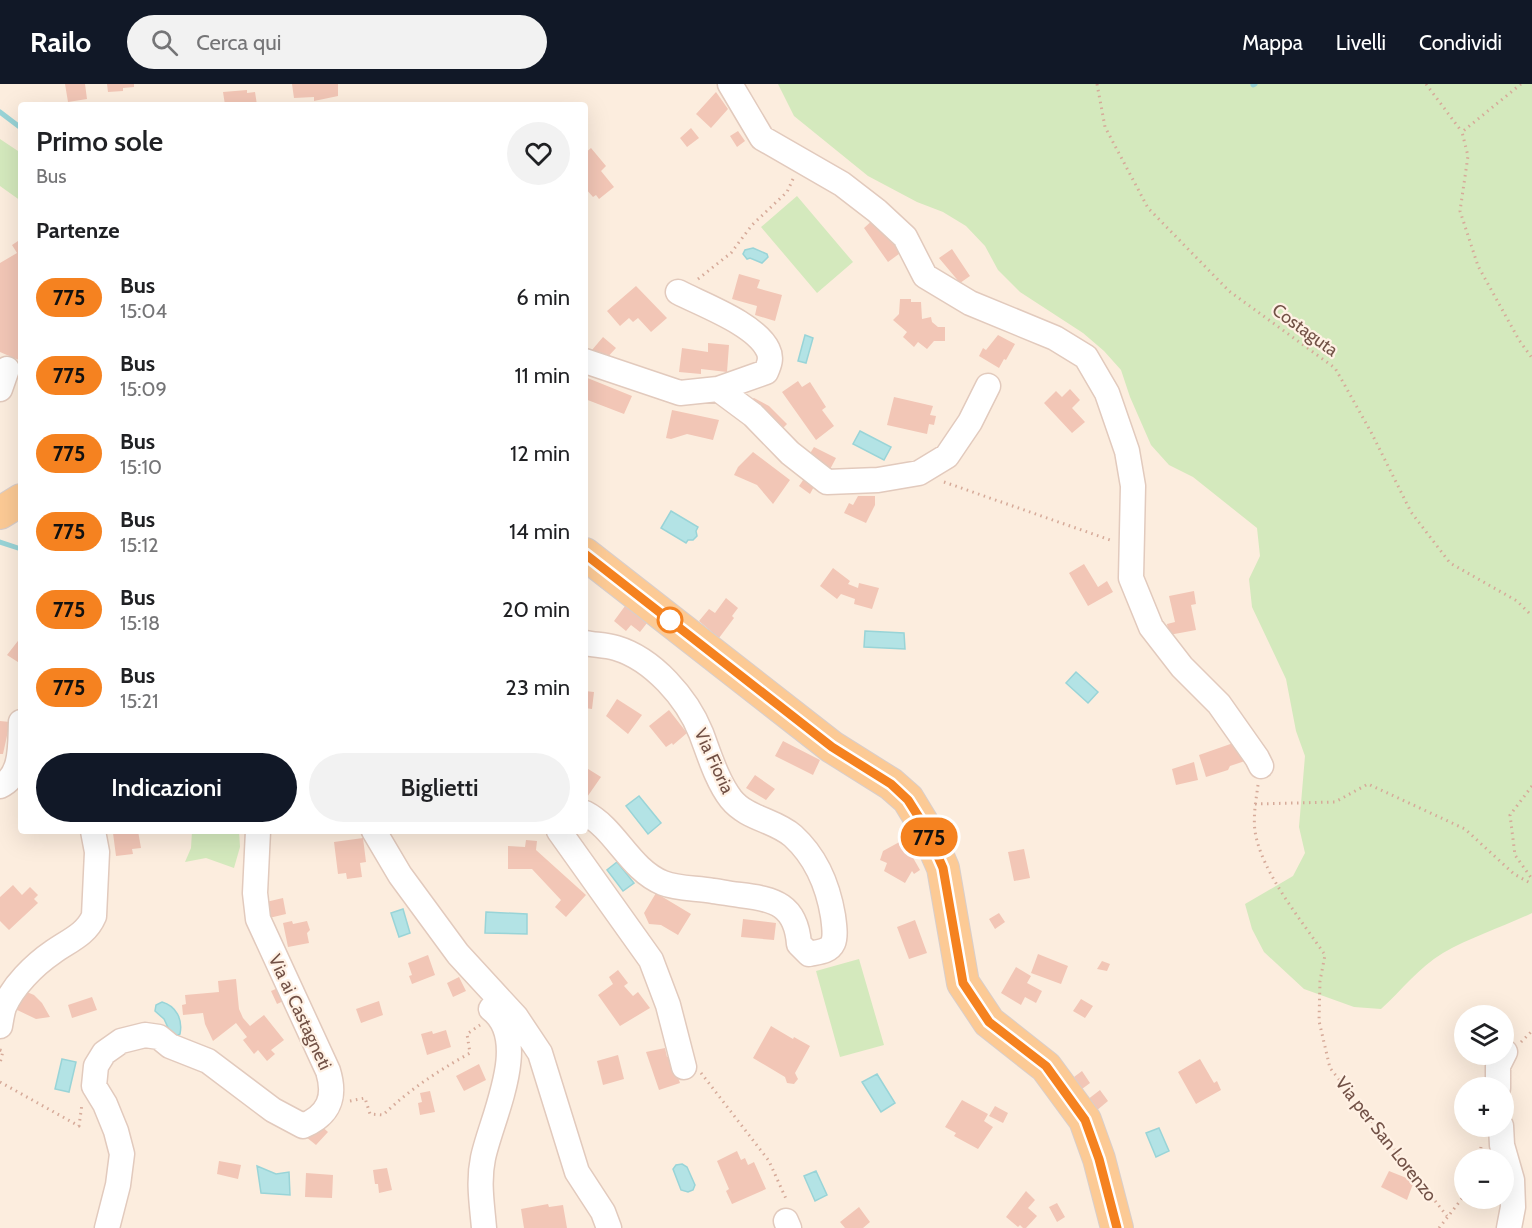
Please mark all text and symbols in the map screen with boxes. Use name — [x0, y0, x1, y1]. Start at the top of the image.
search box — [127, 15, 547, 69]
text: Railo — [30, 25, 91, 59]
icon: search — [148, 26, 181, 59]
text: Cerca qui — [196, 29, 281, 56]
text: Mappa — [1242, 30, 1303, 55]
text: Livelli — [1336, 30, 1386, 55]
text: Condividi — [1419, 30, 1502, 55]
button: heart — [507, 122, 570, 185]
text: Primo sole — [36, 124, 163, 158]
text: Bus — [36, 164, 67, 188]
text: Partenze — [36, 217, 120, 244]
text: Bus — [120, 272, 155, 299]
text: 6 min — [516, 284, 570, 311]
text: 775 — [53, 285, 85, 310]
text: 15:04 — [120, 299, 167, 323]
street label: Costaguta — [1268, 299, 1342, 361]
text: Bus — [120, 350, 155, 377]
text: 11 min — [514, 362, 570, 389]
text: 775 — [53, 363, 85, 388]
text: 15:09 — [120, 377, 167, 401]
text: Bus — [120, 428, 155, 455]
text: 12 min — [510, 440, 570, 467]
text: 775 — [53, 441, 85, 466]
text: 15:10 — [120, 455, 162, 479]
text: Bus — [120, 506, 155, 533]
text: 14 min — [509, 518, 570, 545]
text: 775 — [53, 519, 85, 544]
text: 15:12 — [120, 533, 159, 557]
text: Bus — [120, 584, 155, 611]
text: 20 min — [502, 596, 570, 623]
text: 775 — [53, 597, 85, 622]
unlabelled marker — [657, 607, 683, 633]
text: 15:18 — [120, 611, 160, 635]
text: Bus — [120, 662, 155, 689]
text: 23 min — [505, 674, 570, 701]
text: 775 — [53, 675, 85, 700]
text: 15:21 — [120, 689, 159, 713]
street label: Via Fioria — [689, 725, 739, 797]
button: Indicazioni — [36, 753, 297, 822]
button: Biglietti — [309, 753, 570, 822]
line badge: 775 — [894, 818, 964, 856]
text: 775 — [913, 825, 945, 850]
street label: Via ai Castagneti — [264, 951, 336, 1073]
map controls — [1454, 1005, 1514, 1209]
button: layers — [1454, 1005, 1514, 1065]
street label: Via per San Lorenzo — [1330, 1072, 1442, 1206]
button: + — [1454, 1077, 1514, 1137]
button: − — [1454, 1149, 1514, 1209]

